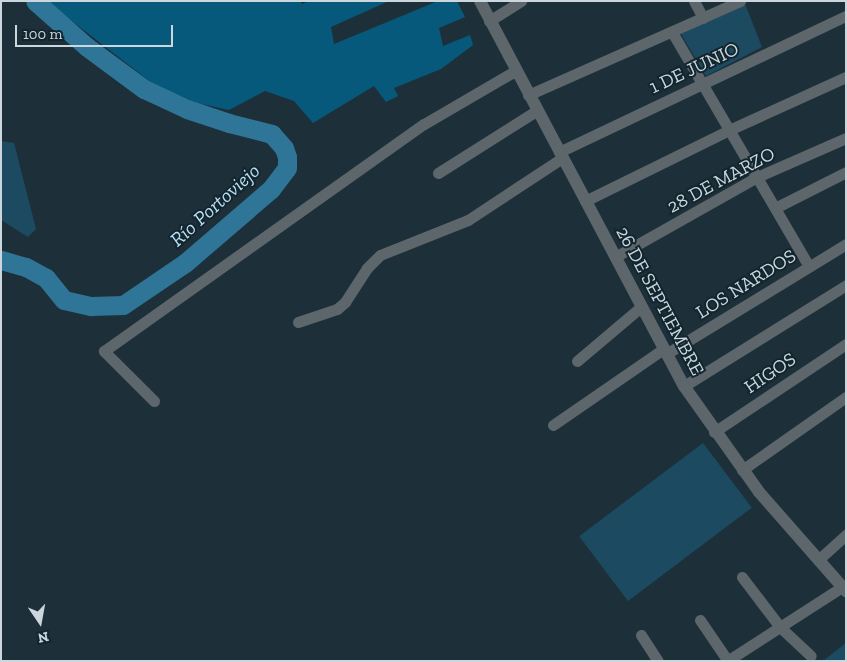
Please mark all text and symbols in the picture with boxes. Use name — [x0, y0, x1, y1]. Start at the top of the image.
scale bar — [18, 15, 175, 47]
text: 100 m — [23, 25, 62, 43]
street label: 1 DE JUNIO — [646, 37, 742, 99]
street label: 28 DE MARZO — [663, 142, 779, 218]
water label: Río Portoviejo — [165, 159, 265, 251]
street label: 26 DE SEPTIEMBRE — [611, 223, 709, 379]
street label: LOS NARDOS — [692, 244, 800, 324]
street label: HIGOS — [740, 348, 800, 398]
north arrow — [15, 597, 65, 647]
text: N — [36, 628, 50, 647]

